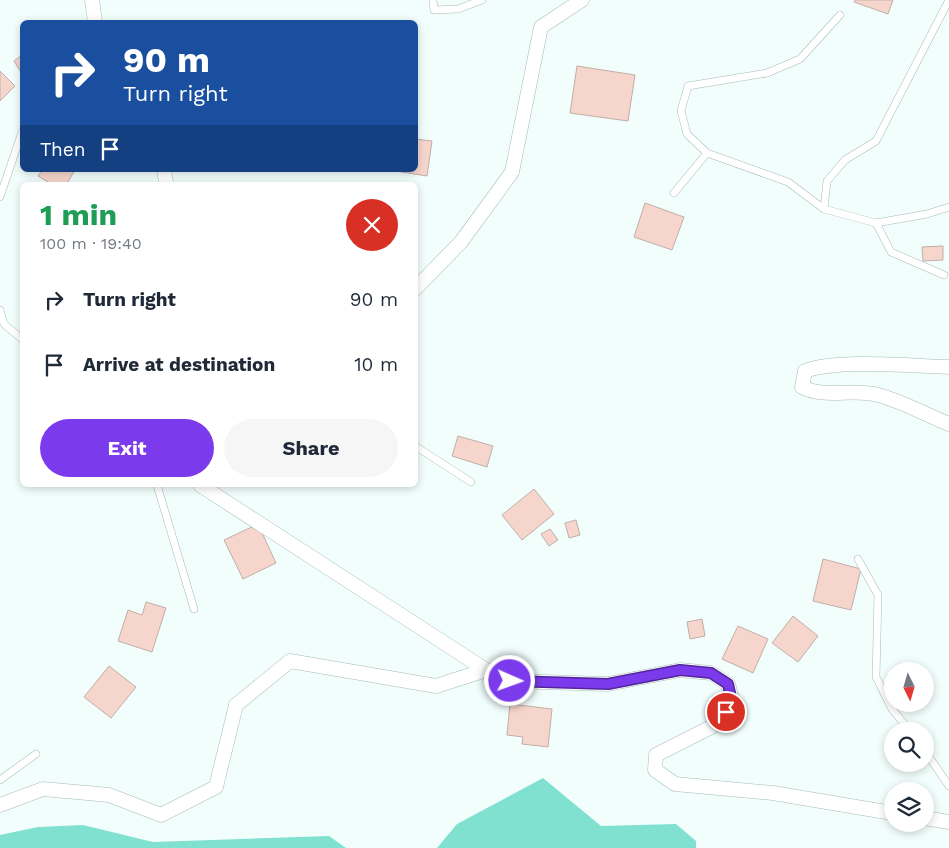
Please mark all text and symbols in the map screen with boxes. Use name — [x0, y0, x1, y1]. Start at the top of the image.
text: 90 m — [123, 39, 210, 81]
icon: right — [40, 40, 105, 105]
text: Turn right — [123, 81, 228, 106]
icon: arrive — [96, 135, 124, 163]
text: Then — [40, 138, 86, 161]
text: 1 min — [40, 197, 117, 232]
button: close — [346, 199, 398, 251]
text: 100 m · 19:40 — [40, 234, 142, 253]
icon: right — [40, 286, 68, 314]
text: Turn right — [83, 288, 176, 311]
text: 90 m — [350, 288, 398, 311]
icon: arrive — [40, 351, 68, 379]
text: Arrive at destination — [83, 353, 275, 376]
text: 10 m — [354, 353, 398, 376]
button: Exit — [40, 419, 214, 477]
button: Share — [224, 419, 398, 477]
position arrow — [483, 654, 535, 706]
north arrow — [884, 662, 934, 712]
map controls — [884, 662, 934, 832]
pin — [705, 691, 747, 733]
icon: arrive — [712, 698, 740, 726]
button: search — [884, 722, 934, 772]
button: layers — [884, 782, 934, 832]

